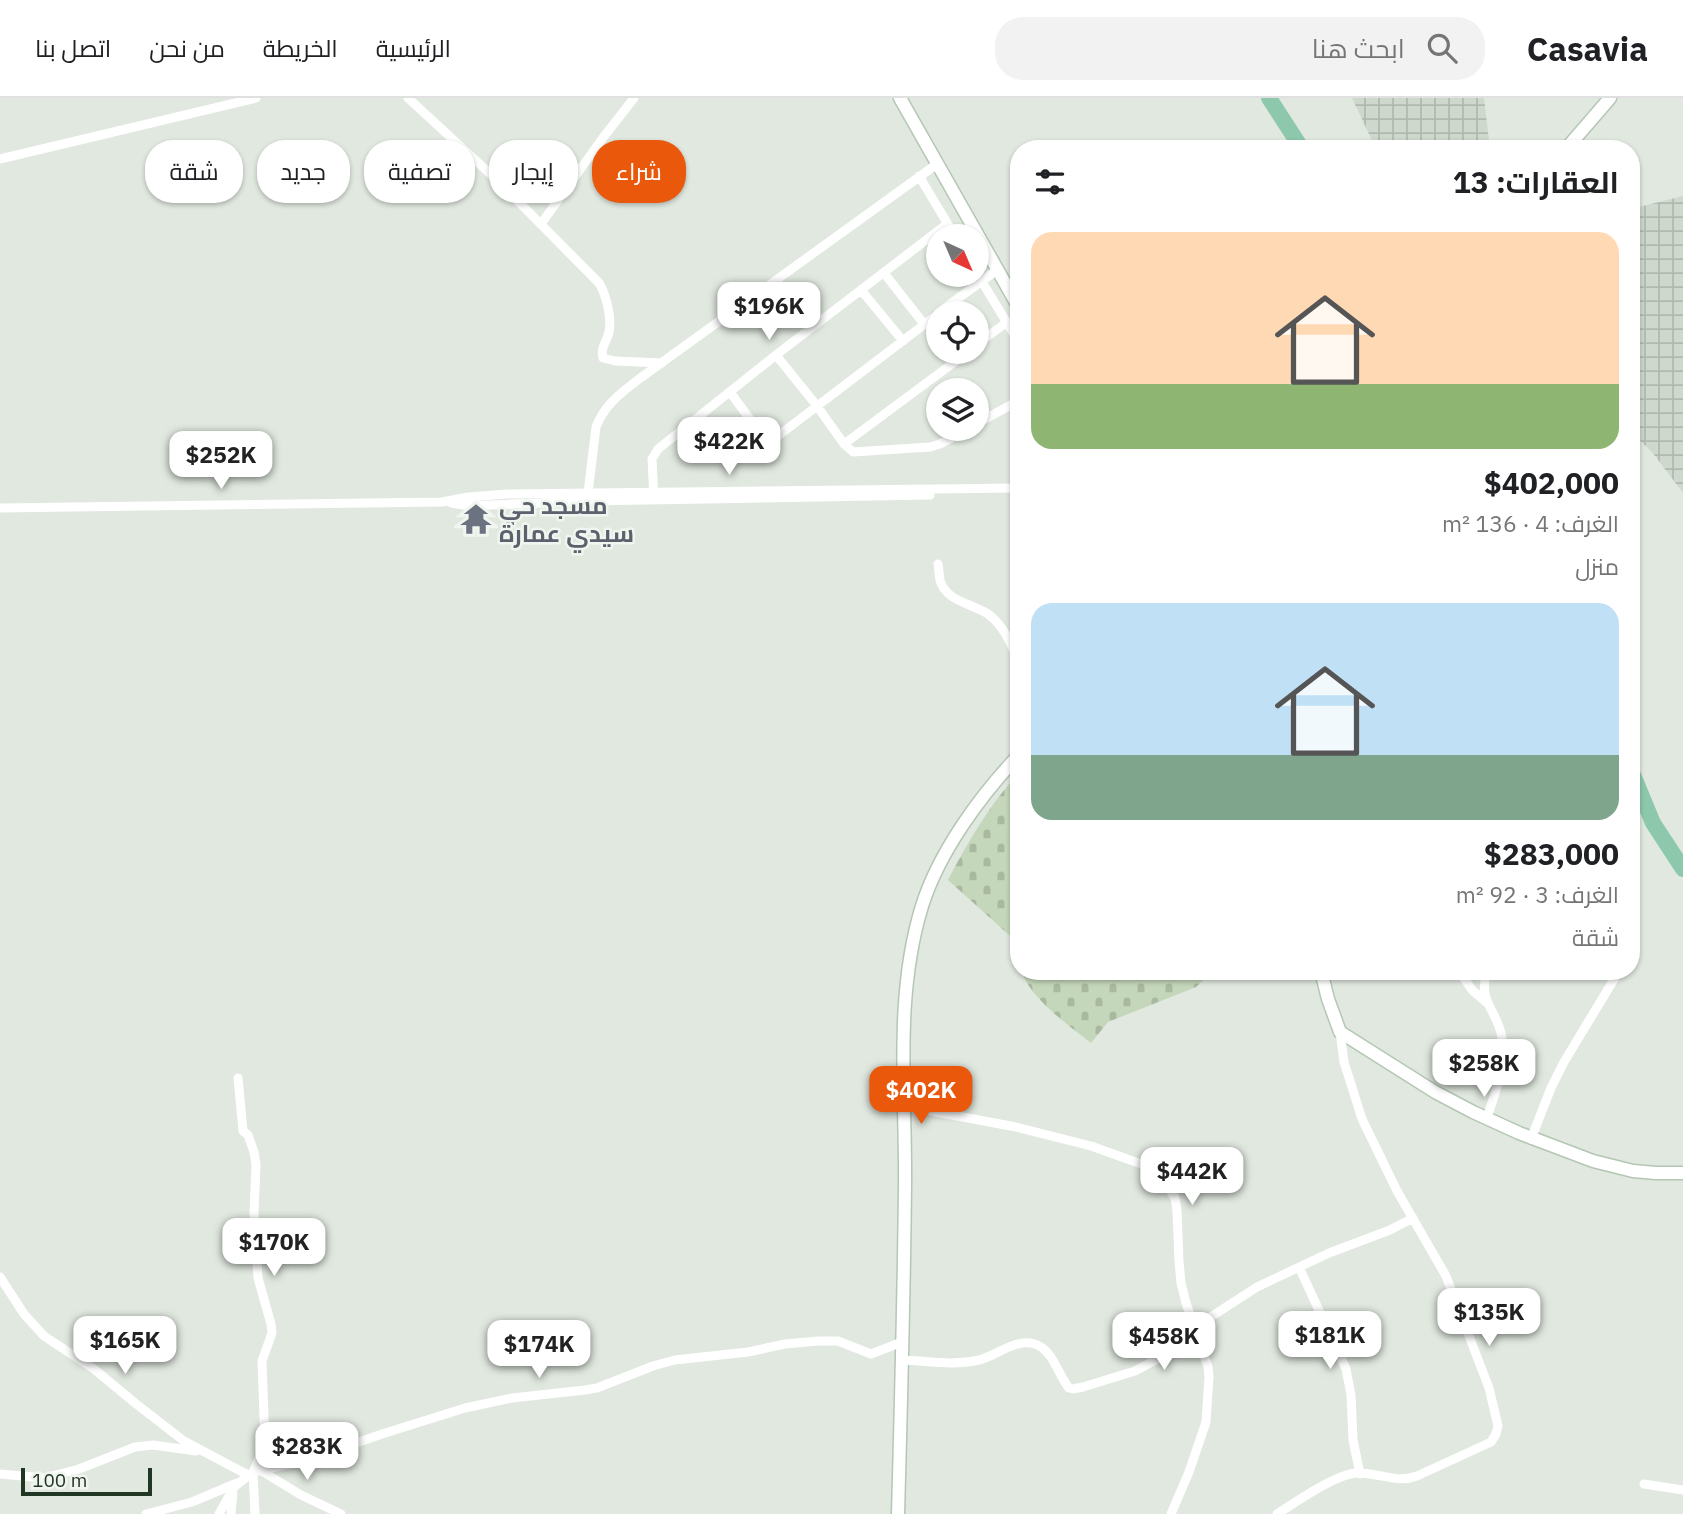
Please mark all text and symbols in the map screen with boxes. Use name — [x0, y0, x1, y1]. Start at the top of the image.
search box — [995, 17, 1485, 80]
text: Casavia — [1527, 27, 1648, 70]
icon: search — [1423, 29, 1461, 67]
text: ابحث هنا — [1312, 31, 1405, 65]
text: اتصل بنا — [35, 32, 111, 64]
text: من نحن — [149, 32, 225, 64]
text: الخريطة — [263, 32, 338, 64]
text: الرئيسية — [376, 32, 451, 64]
chip: شقة — [145, 140, 243, 203]
chip: جديد — [257, 140, 350, 203]
chip: تصفية — [364, 140, 475, 203]
chip: إيجار — [489, 140, 578, 203]
chip: شراء — [592, 140, 686, 203]
text: العقارات: 13 — [1453, 162, 1619, 201]
icon: filters — [1031, 163, 1069, 201]
north arrow — [926, 224, 989, 287]
map controls — [926, 224, 989, 441]
icon: home — [1262, 277, 1388, 403]
pin: $196K — [720, 282, 818, 342]
text: $196K — [733, 290, 805, 320]
button: locate — [926, 301, 989, 364]
button: layers — [926, 378, 989, 441]
pin: $422K — [680, 418, 778, 477]
text: $422K — [693, 425, 765, 455]
pin: $252K — [172, 432, 270, 491]
text: $252K — [185, 439, 257, 469]
text: $402,000 — [1484, 463, 1619, 502]
place label: مسجد حي سيدي عمارة — [499, 489, 634, 553]
temple icon: مسجد حي سيدي عمارة — [459, 502, 493, 536]
text: الغرف: 4 · 136 m² — [1442, 508, 1619, 538]
text: منزل — [1575, 551, 1619, 581]
icon: home — [1262, 648, 1388, 774]
text: $283,000 — [1484, 834, 1619, 873]
text: الغرف: 3 · 92 m² — [1456, 879, 1619, 909]
text: شقة — [1572, 922, 1619, 952]
pin: $258K — [1435, 1040, 1533, 1099]
text: $258K — [1448, 1047, 1520, 1077]
pin: $402K — [872, 1066, 970, 1126]
text: $402K — [885, 1074, 957, 1104]
pin: $442K — [1143, 1148, 1241, 1207]
text: $442K — [1156, 1155, 1228, 1185]
pin: $170K — [225, 1218, 323, 1278]
text: $170K — [238, 1226, 310, 1256]
pin: $135K — [1440, 1288, 1538, 1348]
text: $135K — [1453, 1296, 1525, 1326]
pin: $458K — [1115, 1312, 1213, 1372]
pin: $181K — [1281, 1312, 1379, 1371]
pin: $165K — [76, 1316, 174, 1376]
text: $181K — [1294, 1319, 1366, 1349]
pin: $174K — [490, 1320, 588, 1380]
text: $458K — [1128, 1320, 1200, 1350]
text: $165K — [89, 1324, 161, 1354]
text: $174K — [503, 1328, 575, 1358]
pin: $283K — [258, 1422, 356, 1482]
text: $283K — [271, 1430, 343, 1460]
scale bar — [21, 1465, 152, 1497]
text: 100 m — [32, 1468, 87, 1492]

